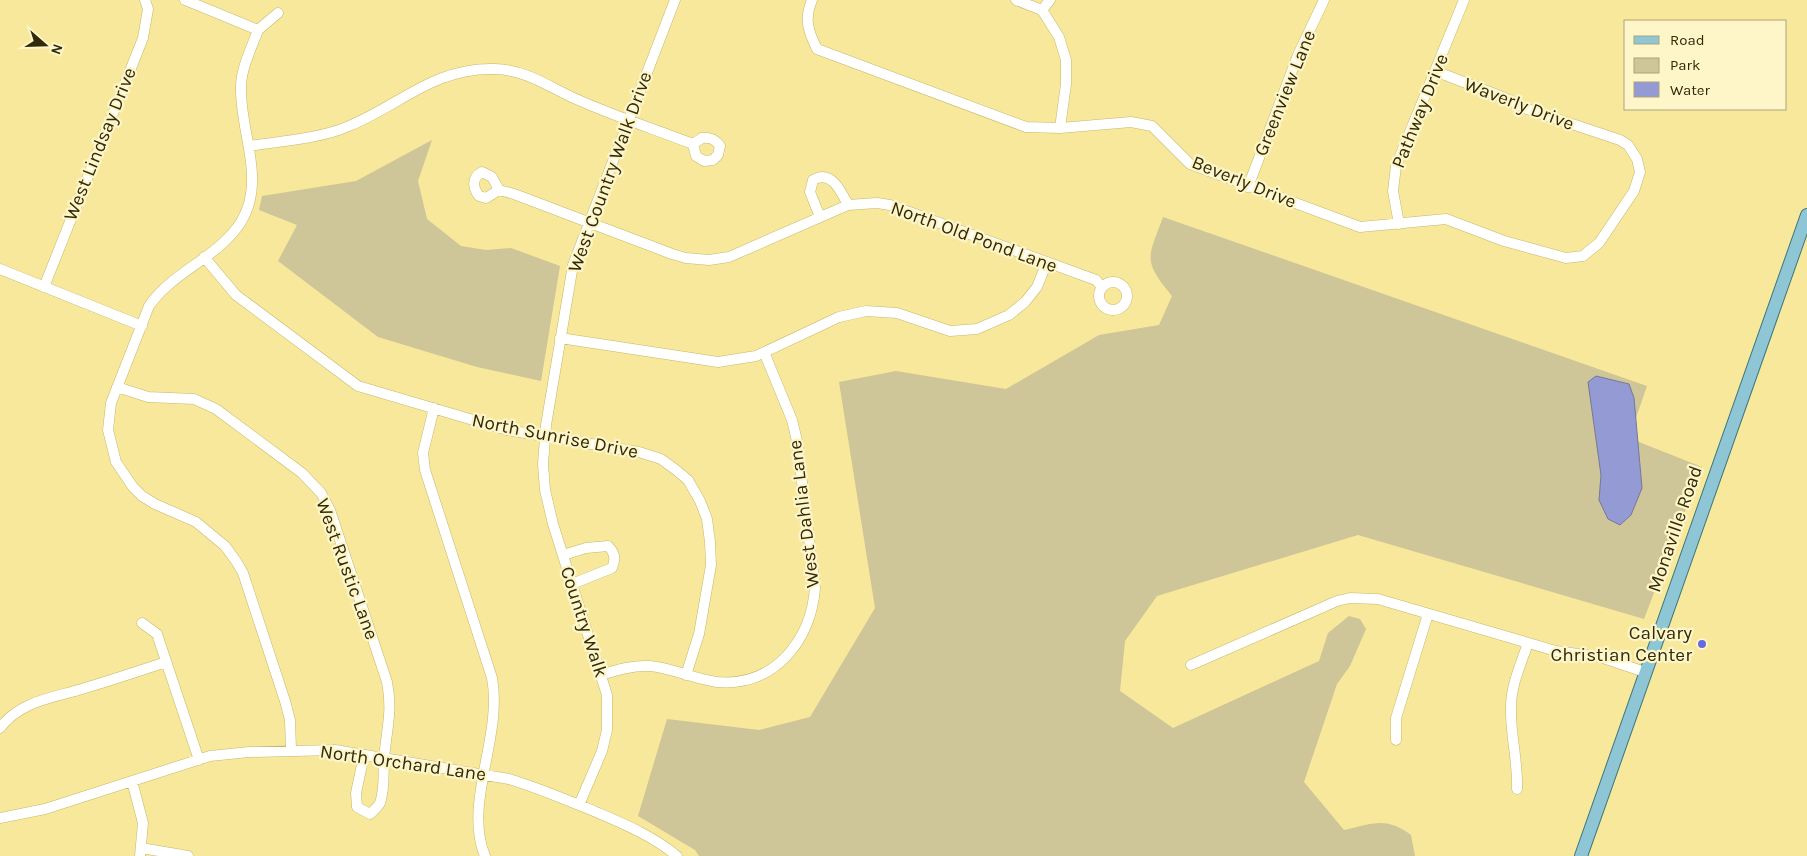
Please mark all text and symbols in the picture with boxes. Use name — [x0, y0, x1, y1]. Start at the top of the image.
north arrow — [20, 20, 70, 70]
legend — [1624, 20, 1787, 110]
street label: Greenview Lane — [1250, 27, 1320, 159]
text: Road — [1670, 31, 1705, 49]
text: N — [47, 42, 66, 57]
street label: Pathway Drive — [1387, 51, 1453, 171]
text: Park — [1670, 56, 1700, 74]
street label: West Lindsay Drive — [59, 64, 141, 224]
street label: West Country Walk Drive — [563, 69, 657, 275]
street label: Waverly Drive — [1461, 73, 1577, 135]
text: Water — [1670, 81, 1711, 99]
street label: Beverly Drive — [1189, 151, 1299, 213]
street label: North Old Pond Lane — [888, 197, 1060, 277]
street label: North Sunrise Drive — [470, 409, 640, 463]
street label: West Dahlia Lane — [784, 439, 824, 589]
street label: Monaville Road — [1643, 463, 1707, 595]
street label: West Rustic Lane — [311, 495, 383, 643]
street label: Country Walk — [556, 564, 612, 680]
place label: Calvary Christian Center — [1550, 622, 1692, 666]
marker: Calvary Christian Center — [1696, 638, 1708, 650]
street label: North Orchard Lane — [319, 740, 487, 786]

